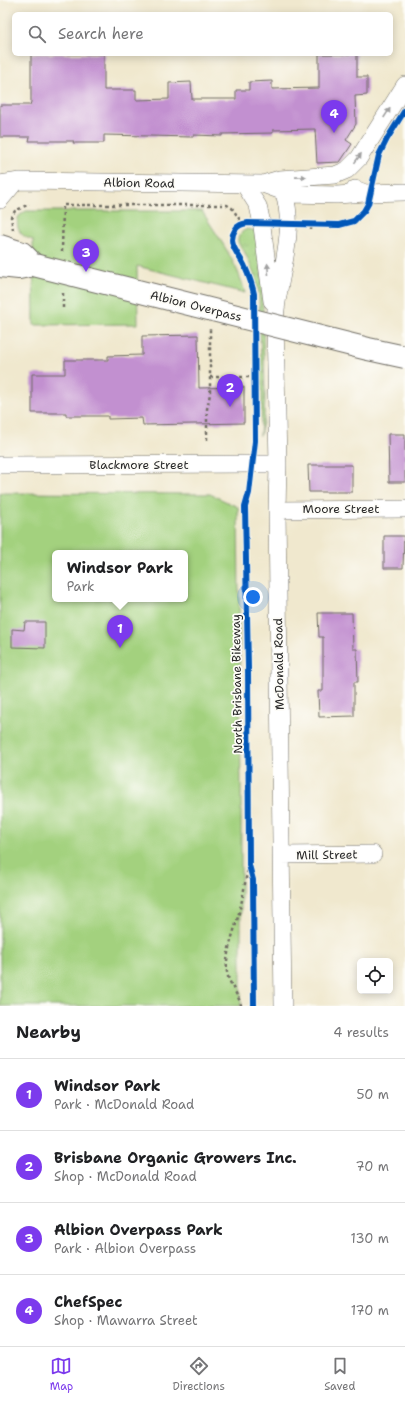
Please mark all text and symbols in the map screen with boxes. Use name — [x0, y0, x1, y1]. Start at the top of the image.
search box — [12, 12, 393, 56]
icon: search — [26, 23, 48, 45]
text: Search here — [58, 24, 144, 44]
pin: 4 — [321, 100, 347, 133]
one-way arrow — [383, 108, 391, 118]
one-way arrow — [354, 153, 362, 164]
one-way arrow — [295, 173, 307, 180]
street label: Albion Road — [103, 174, 175, 192]
pin: 3 — [73, 239, 99, 272]
one-way arrow — [264, 263, 271, 275]
street label: Albion Overpass — [148, 287, 244, 325]
pin: 2 — [217, 374, 243, 407]
street label: Blackmore Street — [89, 457, 189, 473]
street label: Moore Street — [302, 501, 380, 517]
popup — [52, 550, 188, 602]
text: Windsor Park — [67, 558, 173, 578]
text: Park — [67, 578, 95, 595]
your location — [243, 587, 263, 607]
street label: North Brisbane Bikeway — [228, 614, 246, 754]
pin: 1 — [107, 615, 133, 648]
street label: McDonald Road — [270, 617, 288, 710]
street label: Mill Street — [296, 846, 358, 864]
map controls — [357, 958, 393, 994]
button: locate — [357, 958, 393, 994]
text: Nearby — [16, 1021, 81, 1043]
text: 4 results — [333, 1024, 389, 1041]
text: Windsor Park — [54, 1076, 161, 1096]
text: 1 — [26, 1086, 32, 1103]
text: 50 m — [356, 1086, 389, 1103]
text: Park · McDonald Road — [54, 1096, 194, 1113]
text: Brisbane Organic Growers Inc. — [54, 1148, 297, 1168]
text: 2 — [24, 1158, 34, 1175]
text: 70 m — [355, 1158, 389, 1175]
text: Shop · McDonald Road — [54, 1168, 197, 1185]
text: Albion Overpass Park — [54, 1220, 223, 1240]
text: 3 — [24, 1230, 34, 1247]
text: 130 m — [351, 1230, 389, 1247]
text: Park · Albion Overpass — [54, 1240, 196, 1257]
text: ChefSpec — [54, 1292, 122, 1312]
text: 4 — [24, 1302, 34, 1319]
text: 170 m — [351, 1302, 389, 1319]
text: Shop · Mawarra Street — [54, 1312, 198, 1329]
tab: Map — [50, 1355, 73, 1394]
tab: Directions — [172, 1355, 225, 1394]
tab: Saved — [324, 1355, 355, 1394]

